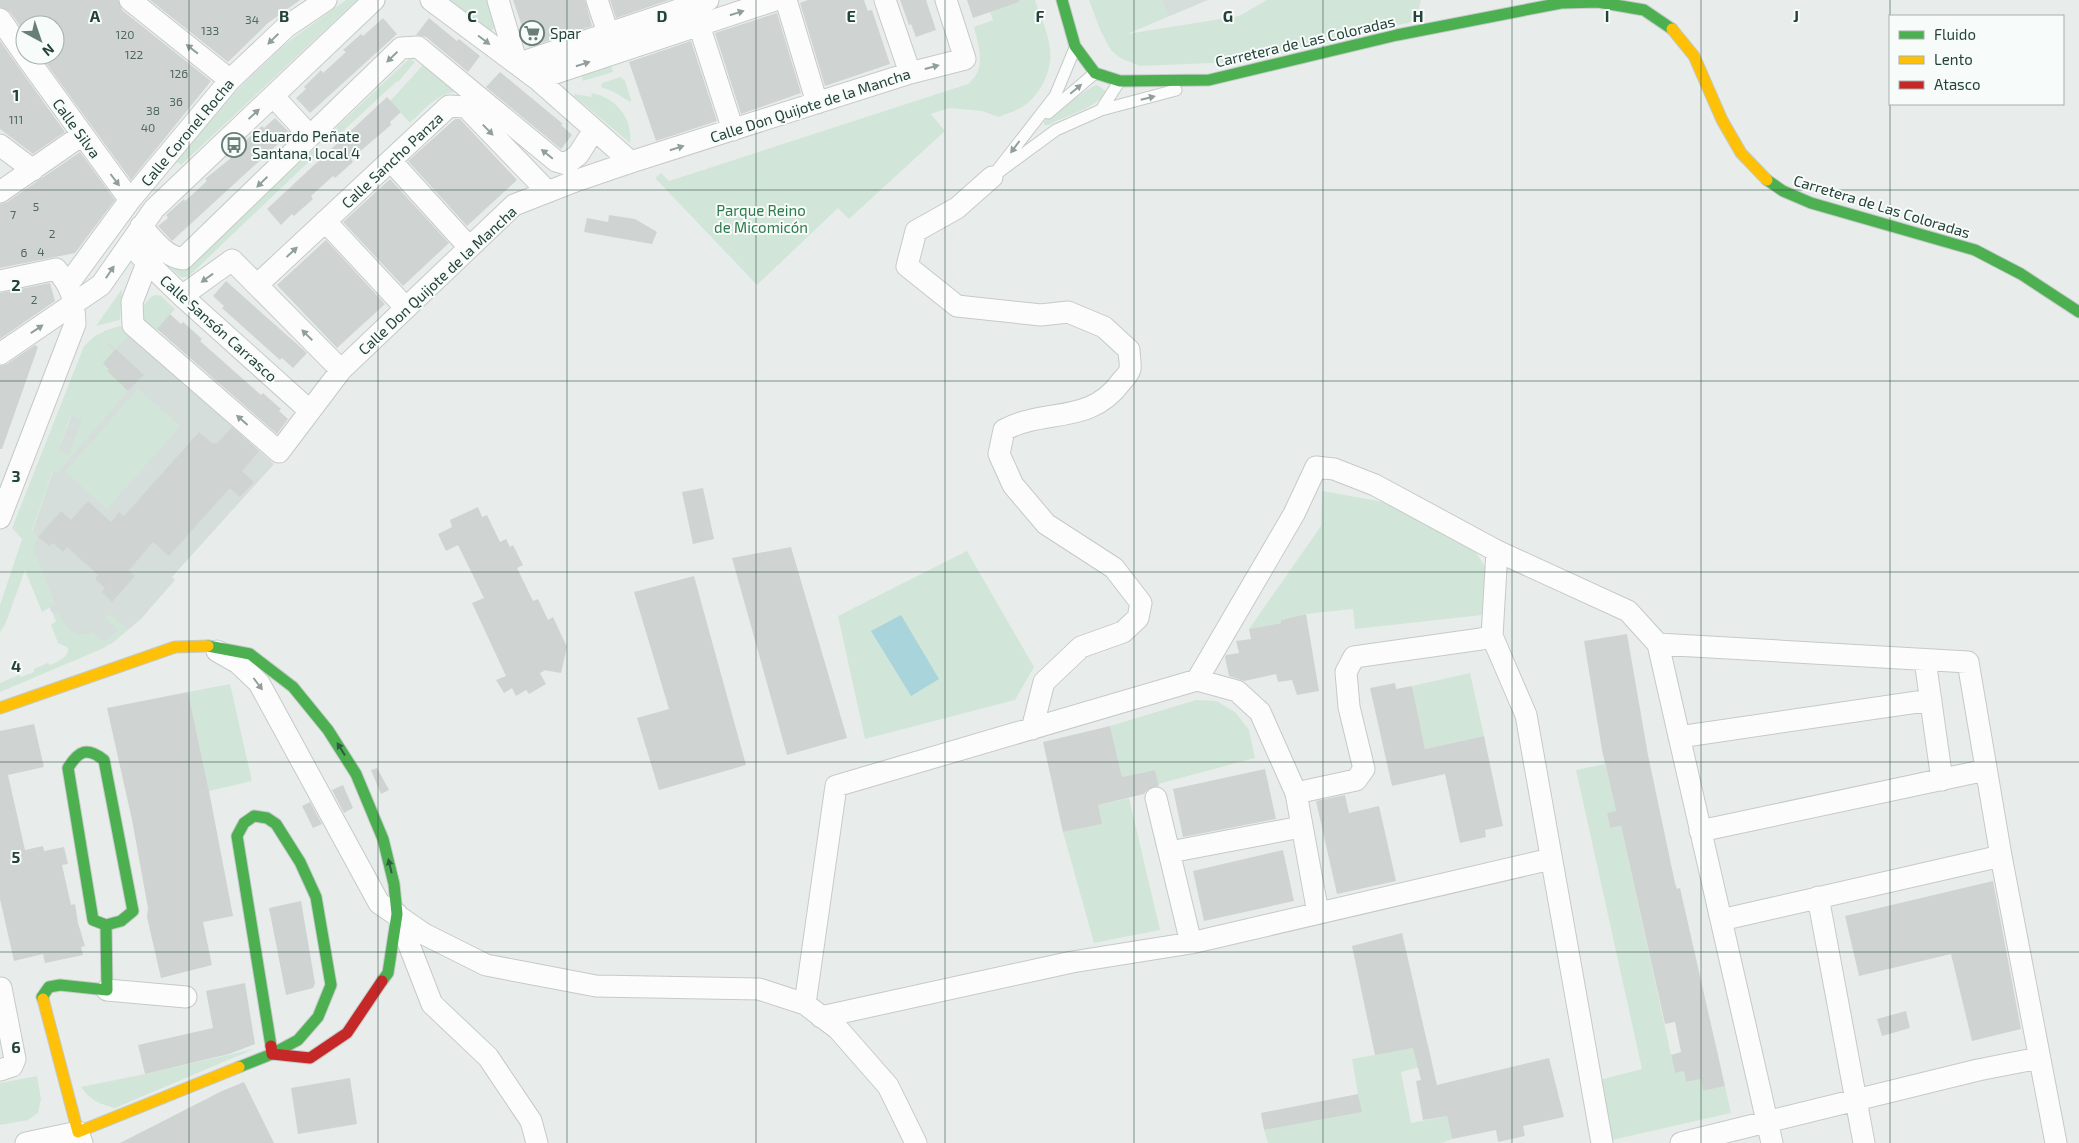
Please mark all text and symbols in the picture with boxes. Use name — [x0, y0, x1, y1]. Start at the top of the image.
text: A — [90, 6, 101, 25]
text: B — [279, 6, 289, 25]
text: C — [467, 6, 477, 25]
text: D — [657, 6, 668, 25]
text: E — [846, 6, 856, 25]
text: F — [1036, 6, 1045, 25]
text: G — [1223, 6, 1233, 25]
text: H — [1412, 6, 1424, 25]
text: I — [1605, 6, 1609, 25]
text: J — [1793, 6, 1799, 25]
one-way arrow — [730, 8, 745, 16]
house number: 34 — [245, 12, 259, 26]
street label: Carretera de Las Coloradas — [1213, 12, 1397, 70]
north arrow — [15, 15, 65, 65]
legend — [1889, 15, 2064, 105]
supermarket icon: Spar — [519, 20, 545, 46]
house number: 133 — [201, 23, 219, 37]
place label: Spar — [550, 24, 581, 42]
text: Fluido — [1934, 25, 1976, 43]
house number: 120 — [116, 27, 134, 41]
one-way arrow — [267, 33, 279, 45]
one-way arrow — [477, 34, 490, 45]
text: N — [39, 41, 58, 60]
one-way arrow — [186, 44, 199, 55]
house number: 122 — [125, 47, 143, 61]
text: Lento — [1934, 50, 1973, 68]
one-way arrow — [386, 51, 398, 63]
one-way arrow — [576, 60, 591, 68]
one-way arrow — [925, 63, 940, 71]
street label: Calle Don Quijote de la Mancha — [707, 64, 913, 147]
house number: 126 — [170, 66, 188, 80]
street label: Calle Coronel Rocha — [137, 75, 237, 189]
text: Atasco — [1934, 75, 1980, 93]
one-way arrow — [1069, 84, 1082, 95]
text: 1 — [13, 85, 19, 104]
house number: 36 — [169, 94, 183, 108]
one-way arrow — [1140, 94, 1156, 102]
street label: Calle Silva — [49, 95, 105, 161]
house number: 38 — [146, 103, 160, 117]
one-way arrow — [247, 108, 259, 120]
street label: Calle Sancho Panza — [338, 108, 446, 212]
house number: 111 — [9, 112, 23, 126]
house number: 40 — [141, 120, 155, 134]
one-way arrow — [482, 124, 494, 136]
place label: Eduardo Peñate Santana, local 4 — [252, 127, 360, 162]
bus stop icon: Eduardo Peñate Santana, local 4 — [221, 132, 247, 158]
one-way arrow — [1010, 140, 1020, 154]
one-way arrow — [670, 144, 685, 152]
one-way arrow — [541, 148, 554, 159]
street label: Carretera de Las Coloradas — [1792, 171, 1972, 241]
one-way arrow — [110, 173, 120, 187]
one-way arrow — [256, 176, 268, 188]
house number: 5 — [33, 199, 39, 213]
park label: Parque Reino de Micomicón — [714, 201, 808, 236]
street label: Calle Don Quijote de la Mancha — [354, 202, 521, 359]
house number: 7 — [10, 207, 16, 221]
house number: 2 — [49, 226, 56, 240]
house number: 4 — [37, 244, 45, 258]
house number: 6 — [21, 245, 28, 259]
one-way arrow — [286, 246, 298, 258]
one-way arrow — [105, 265, 115, 279]
street label: Calle Sansón Carrasco — [157, 271, 281, 385]
one-way arrow — [200, 273, 214, 283]
text: 2 — [11, 275, 21, 294]
house number: 2 — [31, 292, 38, 306]
one-way arrow — [30, 324, 44, 334]
one-way arrow — [301, 330, 313, 342]
one-way arrow — [236, 414, 249, 425]
text: 3 — [11, 466, 21, 485]
text: 4 — [11, 656, 21, 675]
one-way arrow — [253, 677, 263, 691]
one-way arrow — [336, 743, 345, 756]
text: 5 — [12, 847, 21, 866]
one-way arrow — [386, 859, 394, 874]
text: 6 — [11, 1037, 21, 1056]

